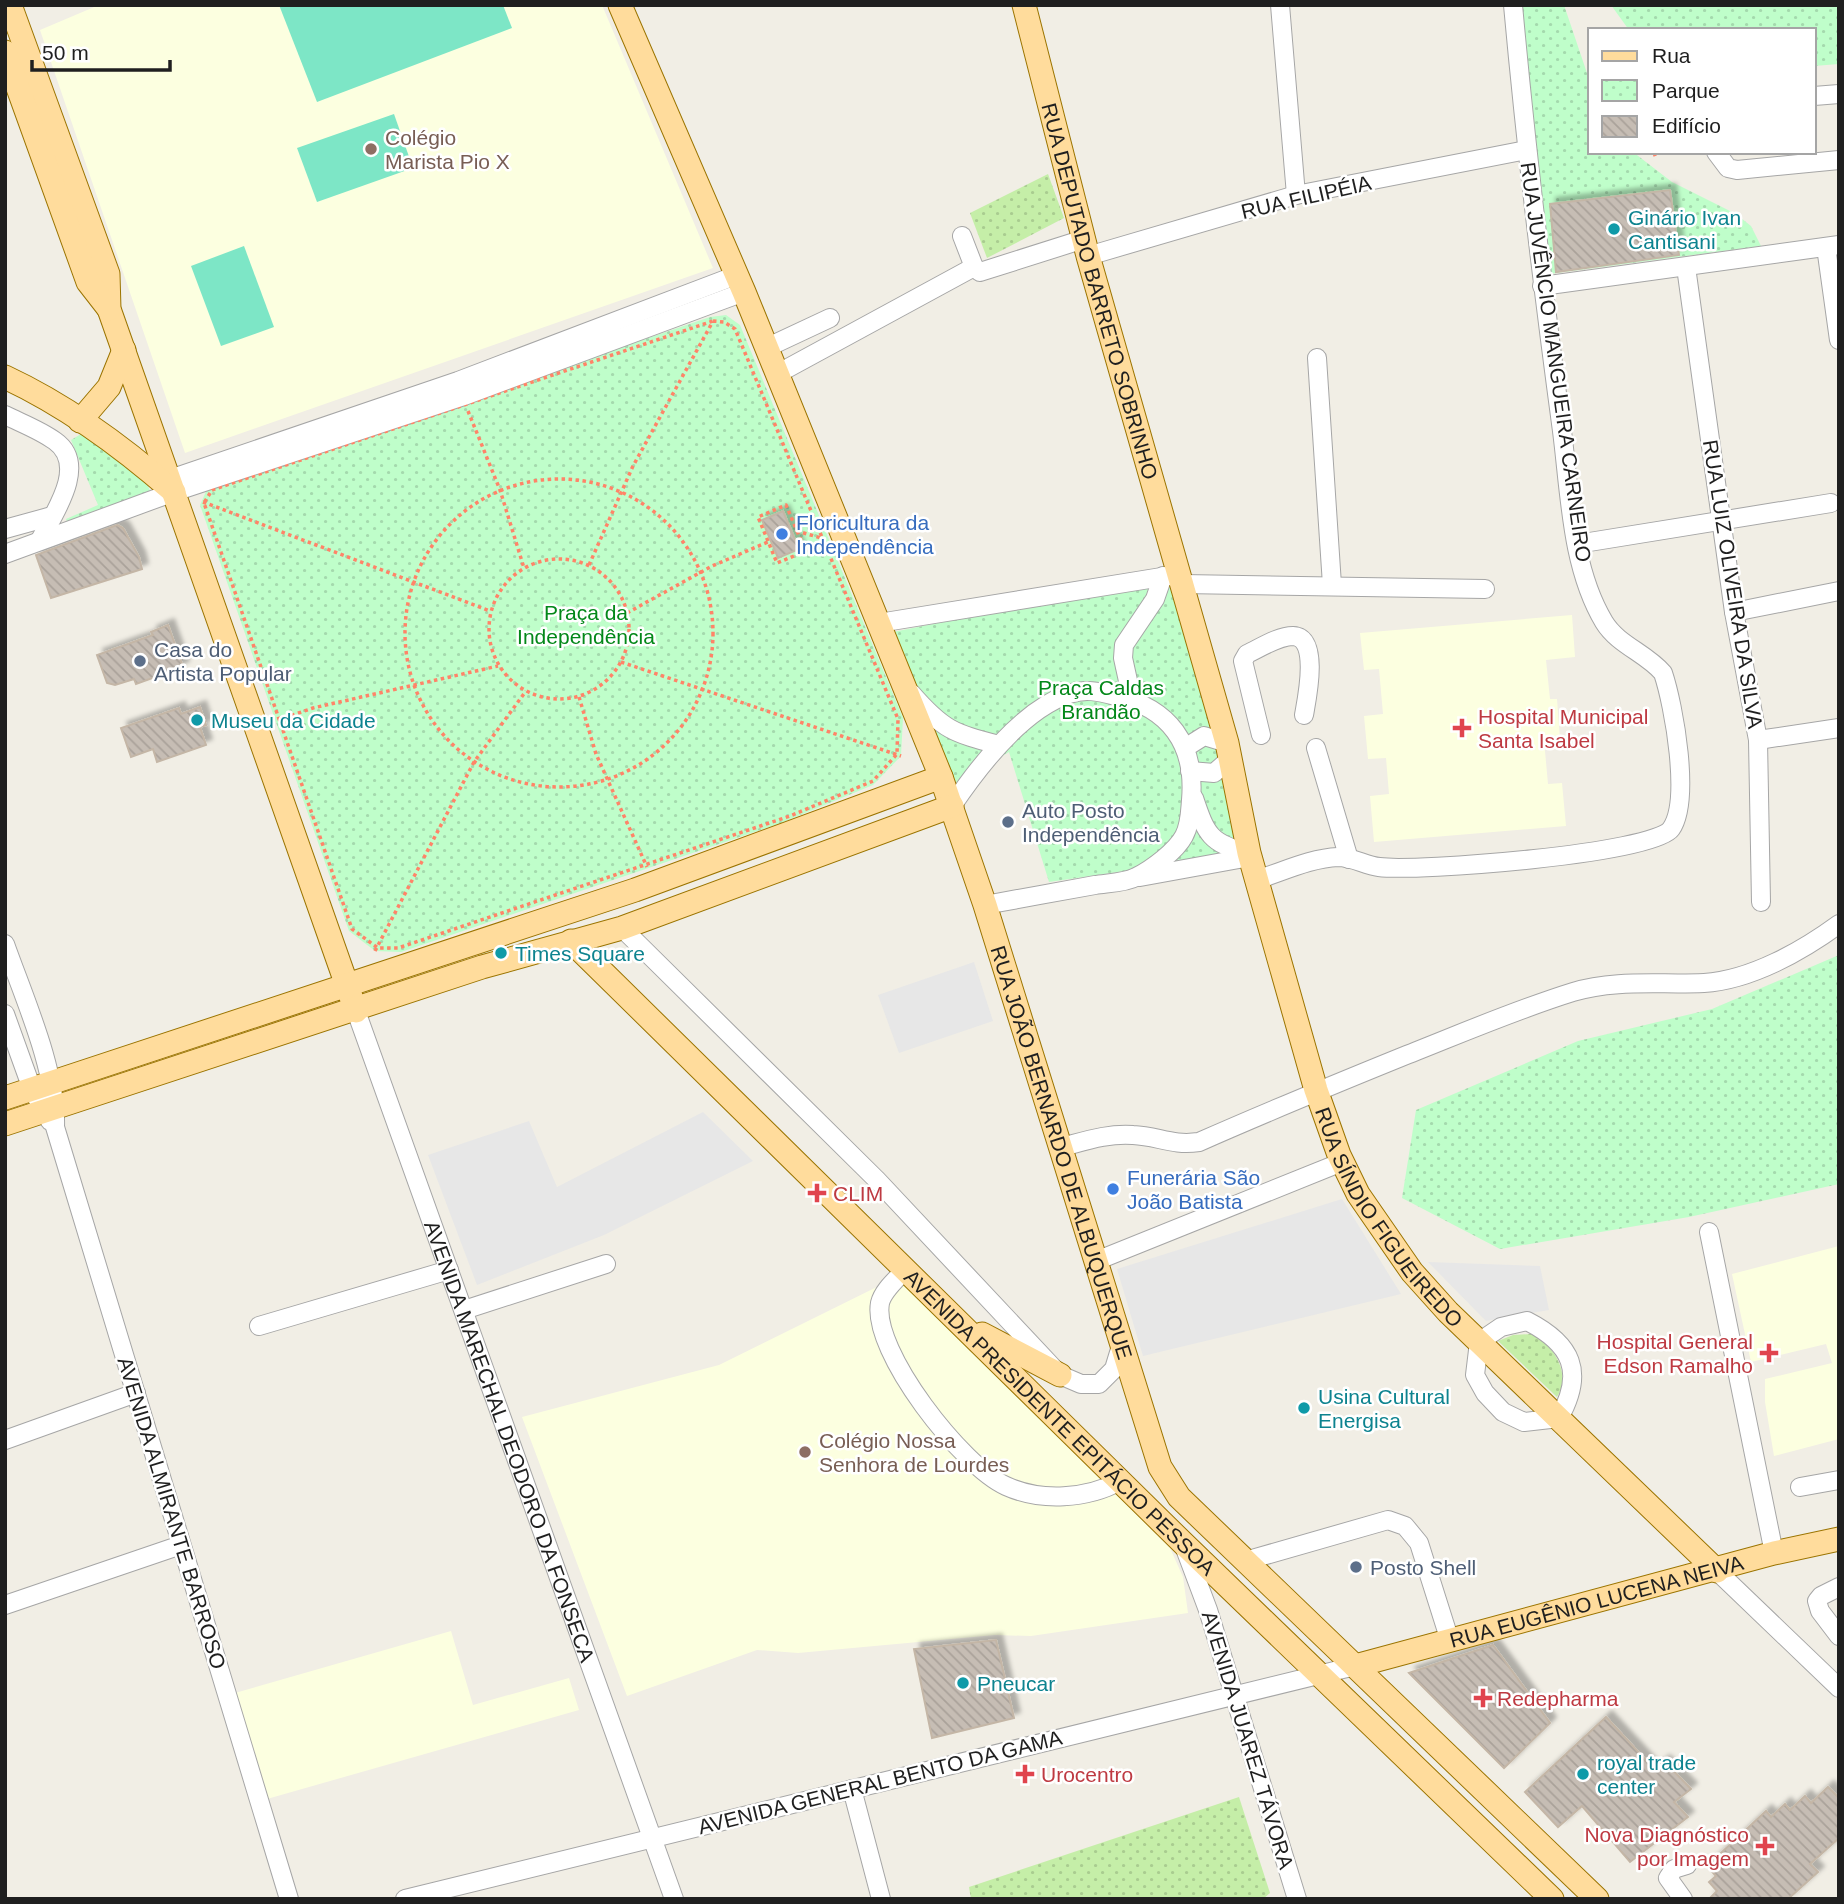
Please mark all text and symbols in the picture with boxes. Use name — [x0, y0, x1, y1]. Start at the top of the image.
scale bar — [32, 28, 170, 72]
legend — [1588, 28, 1816, 154]
text: 50 m — [42, 41, 89, 64]
text: Rua — [1652, 44, 1691, 67]
text: Parque — [1652, 79, 1720, 102]
street label: RUA DEPUTADO BARRETO SOBRINHO — [1038, 100, 1163, 482]
text: Edifício — [1652, 114, 1721, 137]
place label: Colégio Marista Pio X — [385, 126, 510, 173]
marker: Colégio Marista Pio X — [363, 141, 379, 157]
street label: RUA JUVÊNCIO MANGUEIRA CARNEIRO — [1517, 160, 1595, 564]
street label: RUA FILIPÉIA — [1239, 171, 1373, 223]
place label: Ginário Ivan Cantisani — [1628, 206, 1741, 253]
marker: Ginário Ivan Cantisani — [1606, 221, 1622, 237]
street label: RUA LUIZ OLIVEIRA DA SILVA — [1699, 438, 1767, 730]
place label: Floricultura da Independência — [796, 511, 934, 558]
marker: Floricultura da Independência — [774, 526, 790, 542]
park label: Praça da Independência — [517, 601, 655, 648]
place label: Casa do Artista Popular — [154, 638, 292, 685]
marker: Casa do Artista Popular — [132, 653, 148, 669]
park label: Praça Caldas Brandão — [1038, 676, 1164, 723]
place label: Hospital Municipal Santa Isabel — [1478, 705, 1648, 752]
place label: Museu da Cidade — [211, 709, 376, 732]
marker: Museu da Cidade — [189, 712, 205, 728]
marker: Hospital Municipal Santa Isabel — [1452, 718, 1472, 738]
place label: Auto Posto Independência — [1022, 799, 1160, 846]
marker: Auto Posto Independência — [1000, 814, 1016, 830]
place label: Times Square — [515, 942, 645, 965]
street label: RUA JOÃO BERNARDO DE ALBUQUERQUE — [987, 943, 1137, 1362]
marker: Times Square — [493, 945, 509, 961]
street label: RUA SÍNDIO FIGUEIREDO — [1312, 1104, 1468, 1331]
place label: Funerária São João Batista — [1127, 1166, 1260, 1213]
marker: Funerária São João Batista — [1105, 1181, 1121, 1197]
place label: CLIM — [833, 1182, 883, 1205]
marker: CLIM — [807, 1183, 827, 1203]
street label: AVENIDA MARECHAL DEODORO DA FONSECA — [421, 1218, 600, 1665]
street label: AVENIDA PRESIDENTE EPITÁCIO PESSOA — [900, 1265, 1220, 1579]
place label: Hospital General Edson Ramalho — [1597, 1330, 1753, 1377]
marker: Hospital General Edson Ramalho — [1759, 1343, 1779, 1363]
street label: AVENIDA ALMIRANTE BARROSO — [113, 1354, 231, 1672]
place label: Usina Cultural Energisa — [1318, 1385, 1450, 1432]
marker: Usina Cultural Energisa — [1296, 1400, 1312, 1416]
place label: Colégio Nossa Senhora de Lourdes — [819, 1429, 1009, 1476]
marker: Colégio Nossa Senhora de Lourdes — [797, 1444, 813, 1460]
street label: RUA EUGÊNIO LUCENA NEIVA — [1447, 1550, 1746, 1651]
place label: Posto Shell — [1370, 1556, 1476, 1579]
marker: Posto Shell — [1348, 1559, 1364, 1575]
street label: AVENIDA JUAREZ TÁVORA — [1198, 1608, 1298, 1872]
place label: Pneucar — [977, 1672, 1055, 1695]
marker: Pneucar — [955, 1675, 971, 1691]
place label: Redepharma — [1497, 1687, 1619, 1710]
marker: Redepharma — [1475, 1690, 1491, 1706]
street label: AVENIDA GENERAL BENTO DA GAMA — [696, 1726, 1064, 1838]
place label: royal trade center — [1597, 1751, 1696, 1798]
place label: Urocentro — [1041, 1763, 1133, 1786]
marker: Urocentro — [1015, 1764, 1035, 1784]
marker: royal trade center — [1575, 1766, 1591, 1782]
place label: Nova Diagnóstico por Imagem — [1584, 1823, 1749, 1870]
marker: Nova Diagnóstico por Imagem — [1755, 1836, 1775, 1856]

